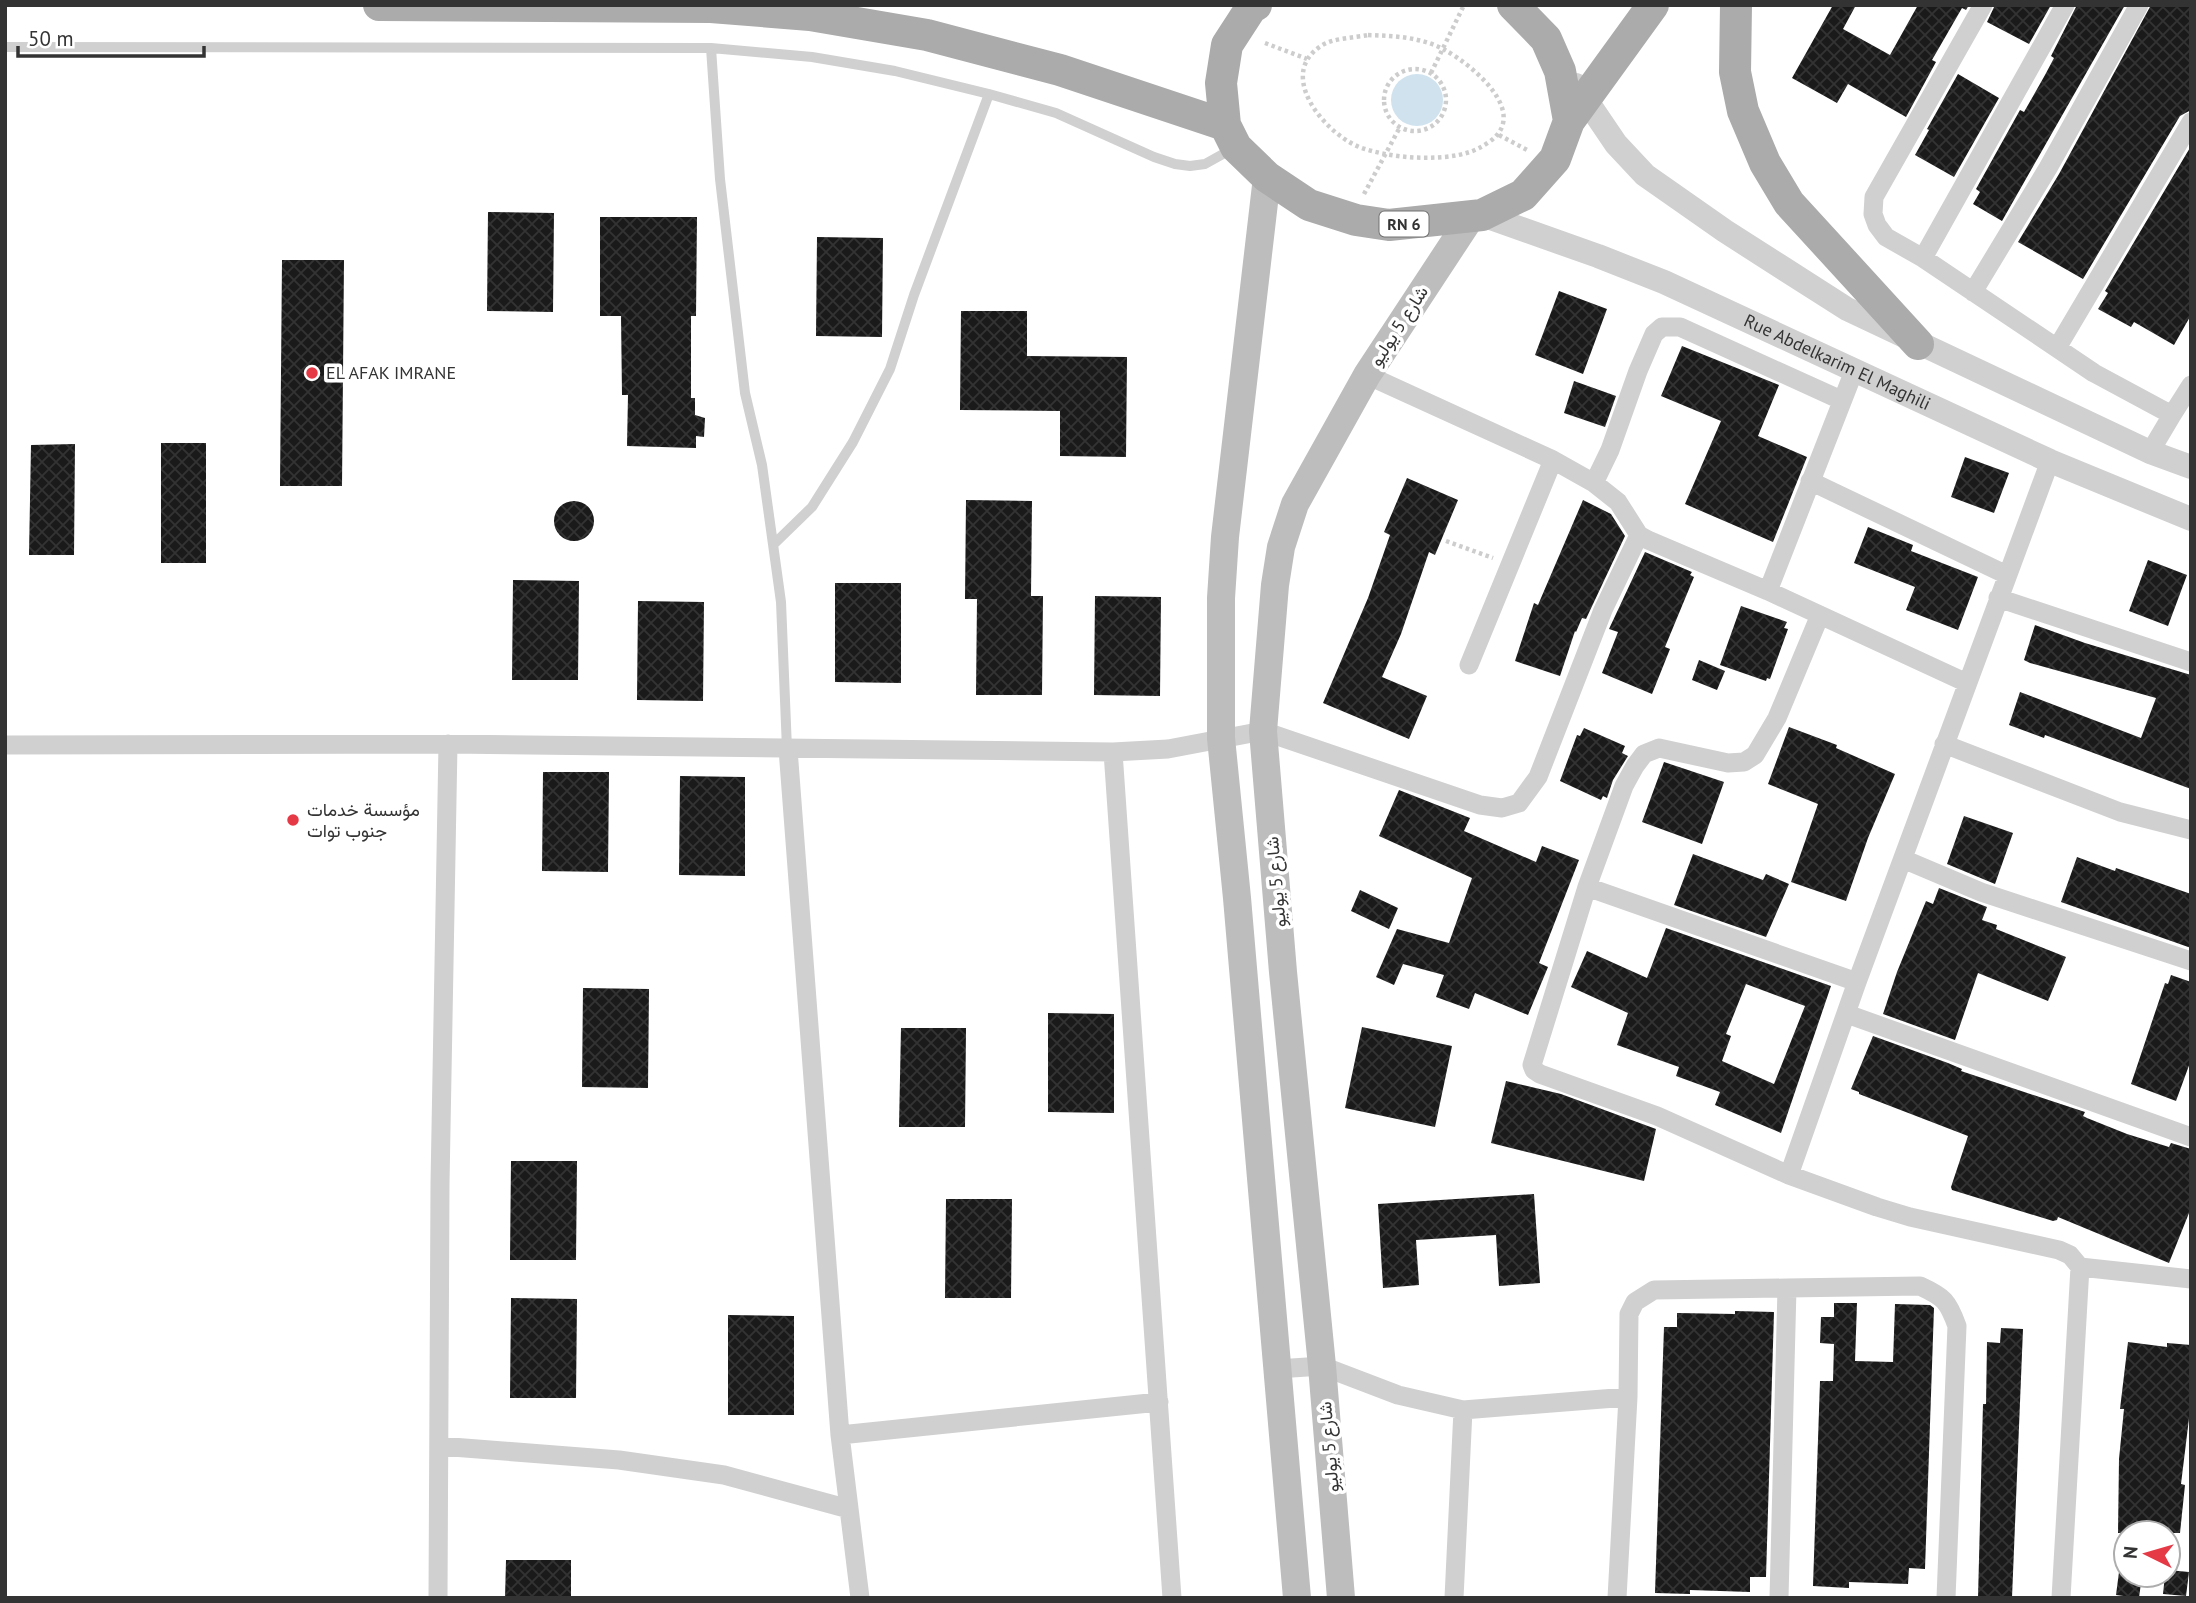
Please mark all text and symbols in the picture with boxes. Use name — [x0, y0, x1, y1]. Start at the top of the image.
scale bar — [18, 14, 203, 58]
text: 50 m — [28, 25, 74, 52]
road number: RN 6 — [1380, 212, 1428, 236]
street label: شارع 5 يوليو — [1364, 281, 1434, 371]
street label: Rue Abdelkarim El Maghili — [1740, 309, 1935, 415]
place label: EL AFAK IMRANE — [326, 361, 456, 384]
marker: EL AFAK IMRANE — [304, 365, 320, 381]
place label: مؤسسة خدمات جنوب توات — [307, 798, 420, 842]
marker: مؤسسة خدمات جنوب توات — [285, 812, 301, 828]
street label: شارع 5 يوليو — [1260, 836, 1292, 928]
street label: شارع 5 يوليو — [1313, 1401, 1345, 1493]
north arrow — [2112, 1519, 2182, 1589]
text: N — [2118, 1545, 2143, 1560]

